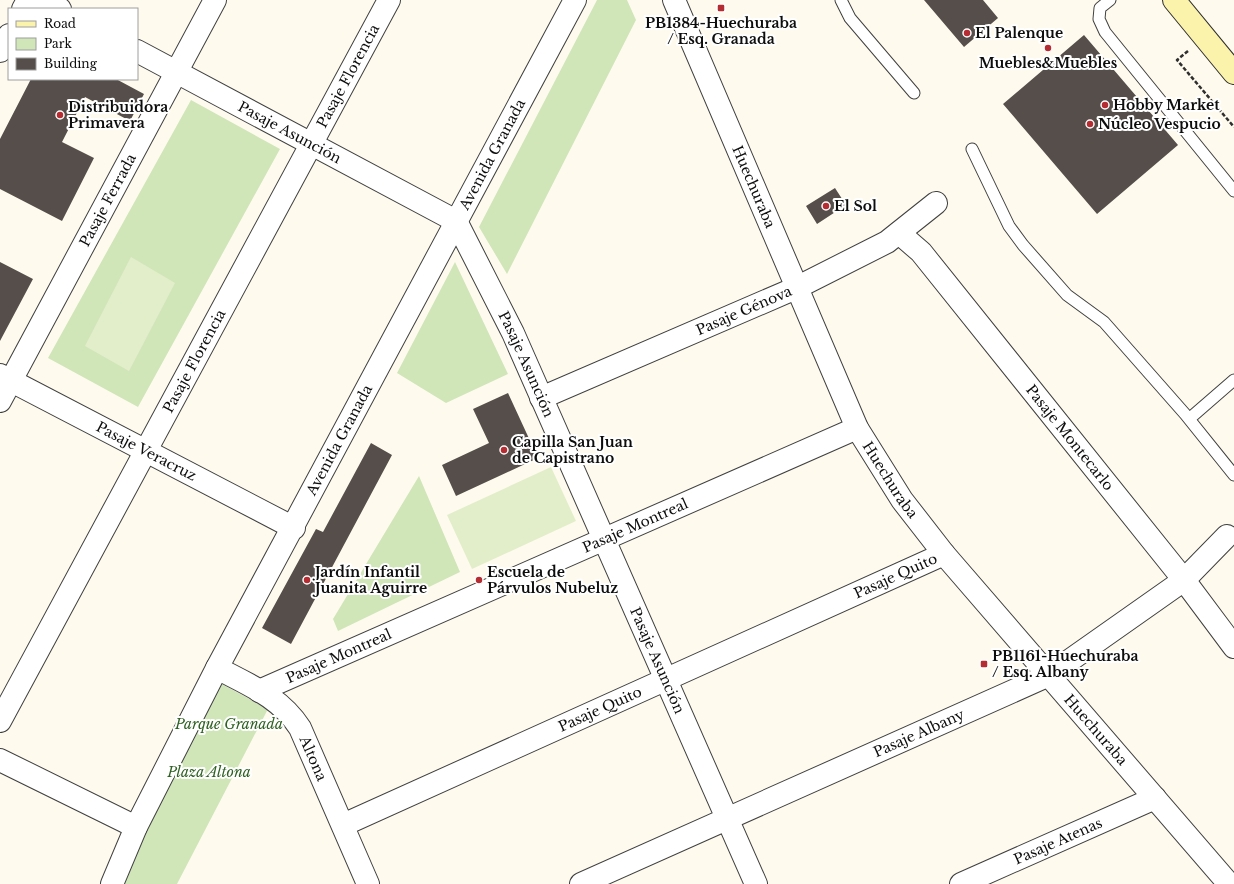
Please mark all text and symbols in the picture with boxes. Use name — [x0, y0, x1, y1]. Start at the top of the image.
marker: PB1384-Huechuraba / Esq. Granada — [716, 3, 726, 13]
legend — [8, 8, 138, 80]
place label: PB1384-Huechuraba / Esq. Granada — [645, 14, 797, 48]
text: Road — [44, 16, 76, 31]
street label: Pasaje Florencia — [313, 21, 383, 131]
place label: El Palenque — [975, 24, 1063, 42]
marker: El Palenque — [962, 28, 972, 38]
text: Park — [44, 36, 72, 51]
marker: Muebles&Muebles — [1043, 43, 1053, 53]
place label: Muebles&Muebles — [979, 54, 1118, 72]
text: Building — [44, 56, 98, 71]
street label: Avenida Granada — [455, 96, 529, 214]
place label: Hobby Market — [1113, 96, 1220, 114]
place label: Distribuidora Primavera — [68, 98, 168, 132]
street label: Pasaje Asunción — [235, 98, 345, 167]
marker: Hobby Market — [1100, 100, 1110, 110]
marker: Distribuidora Primavera — [55, 110, 65, 120]
place label: Núcleo Vespucio — [1098, 115, 1221, 133]
marker: Núcleo Vespucio — [1085, 119, 1095, 129]
street label: Huechuraba — [728, 143, 779, 231]
street label: Pasaje Ferrada — [75, 150, 140, 250]
place label: El Sol — [834, 197, 877, 215]
marker: El Sol — [821, 201, 831, 211]
street label: Pasaje Génova — [693, 282, 795, 339]
street label: Pasaje Florencia — [159, 306, 230, 416]
street label: Pasaje Asunción — [494, 308, 558, 420]
street label: Avenida Granada — [302, 381, 376, 499]
street label: Pasaje Montecarlo — [1022, 381, 1118, 494]
street label: Pasaje Veracruz — [93, 418, 200, 485]
place label: Capilla San Juan de Capistrano — [512, 433, 633, 467]
street label: Huechuraba — [859, 438, 922, 522]
marker: Capilla San Juan de Capistrano — [499, 445, 509, 455]
street label: Pasaje Montreal — [580, 494, 691, 557]
street label: Pasaje Quito — [851, 549, 940, 603]
place label: Jardín Infantil Juanita Aguirre — [312, 563, 427, 597]
place label: Escuela de Párvulos Nubeluz — [487, 563, 618, 597]
marker: Jardín Infantil Juanita Aguirre — [302, 575, 312, 585]
marker: Escuela de Párvulos Nubeluz — [474, 575, 484, 585]
street label: Pasaje Asunción — [626, 604, 689, 717]
street label: Pasaje Montreal — [283, 625, 395, 687]
place label: PB1161-Huechuraba / Esq. Albany — [992, 647, 1139, 681]
marker: PB1161-Huechuraba / Esq. Albany — [979, 659, 989, 669]
street label: Pasaje Quito — [556, 682, 645, 736]
street label: Huechuraba — [1060, 691, 1132, 769]
street label: Pasaje Albany — [871, 705, 967, 761]
park label: Parque Granada — [174, 715, 283, 733]
street label: Altona — [295, 732, 331, 784]
park label: Plaza Altona — [166, 763, 251, 781]
street label: Pasaje Atenas — [1011, 814, 1105, 869]

